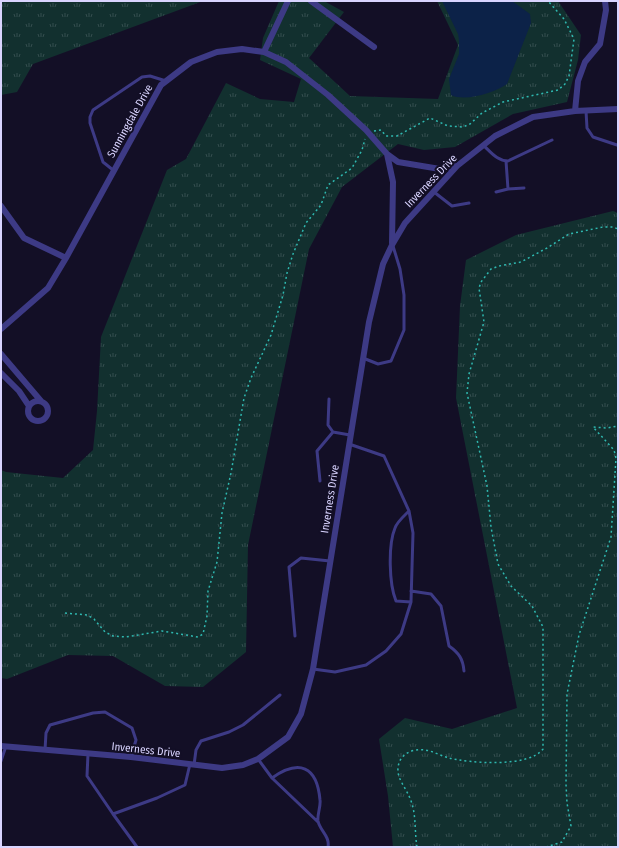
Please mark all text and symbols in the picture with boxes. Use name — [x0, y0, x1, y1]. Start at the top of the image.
street label: Sunningdale Drive — [105, 82, 155, 160]
street label: Inverness Drive — [402, 152, 460, 210]
street label: Inverness Drive — [318, 464, 342, 534]
street label: Inverness Drive — [111, 740, 181, 760]

